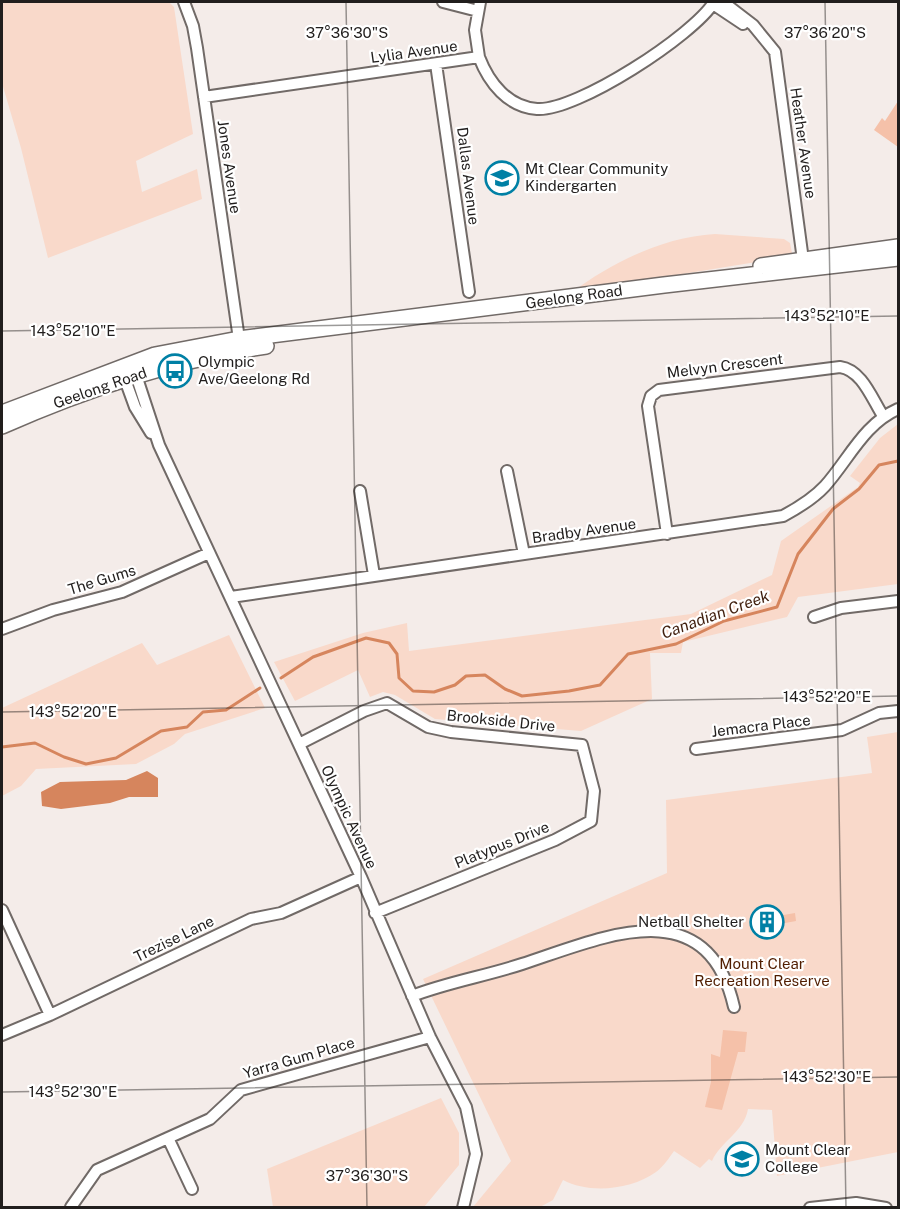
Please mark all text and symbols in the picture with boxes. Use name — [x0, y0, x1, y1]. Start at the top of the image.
text: 37°36'30"S — [306, 24, 388, 41]
text: 37°36'20"S — [784, 24, 866, 41]
street label: Lylia Avenue — [369, 37, 459, 66]
street label: Heather Avenue — [787, 86, 820, 199]
street label: Jones Avenue — [215, 119, 244, 215]
street label: Dallas Avenue — [454, 126, 483, 226]
school or university icon: Mt Clear Community Kindergarten — [484, 160, 520, 196]
place label: Mt Clear Community Kindergarten — [525, 160, 668, 194]
street label: Geelong Road — [524, 281, 624, 312]
text: 143°52'10"E — [784, 307, 870, 324]
text: 143°52'10"E — [30, 322, 116, 339]
street label: Melvyn Crescent — [666, 350, 784, 381]
bus stop icon: Olympic Ave/Geelong Rd — [157, 353, 193, 389]
place label: Olympic Ave/Geelong Rd — [198, 353, 310, 387]
street label: Geelong Road — [51, 364, 149, 411]
street label: Bradby Avenue — [531, 515, 637, 546]
street label: The Gums — [66, 561, 138, 598]
water label: Canadian Creek — [659, 586, 772, 643]
text: 143°52'20"E — [783, 688, 871, 705]
text: 143°52'20"E — [29, 703, 117, 720]
street label: Brookside Drive — [446, 706, 556, 735]
street label: Jemacra Place — [710, 711, 812, 740]
street label: Olympic Avenue — [318, 762, 381, 871]
street label: Platypus Drive — [452, 818, 552, 871]
building icon: Netball Shelter — [749, 904, 785, 940]
street label: Trezise Lane — [131, 912, 217, 965]
place label: Netball Shelter — [638, 913, 744, 930]
park label: Mount Clear Recreation Reserve — [694, 955, 830, 989]
street label: Yarra Gum Place — [241, 1033, 357, 1082]
text: 143°52'30"E — [783, 1068, 871, 1085]
text: 143°52'30"E — [29, 1083, 117, 1100]
school or university icon: Mount Clear College — [724, 1141, 760, 1177]
place label: Mount Clear College — [765, 1141, 850, 1175]
text: 37°36'30"S — [326, 1167, 408, 1184]

